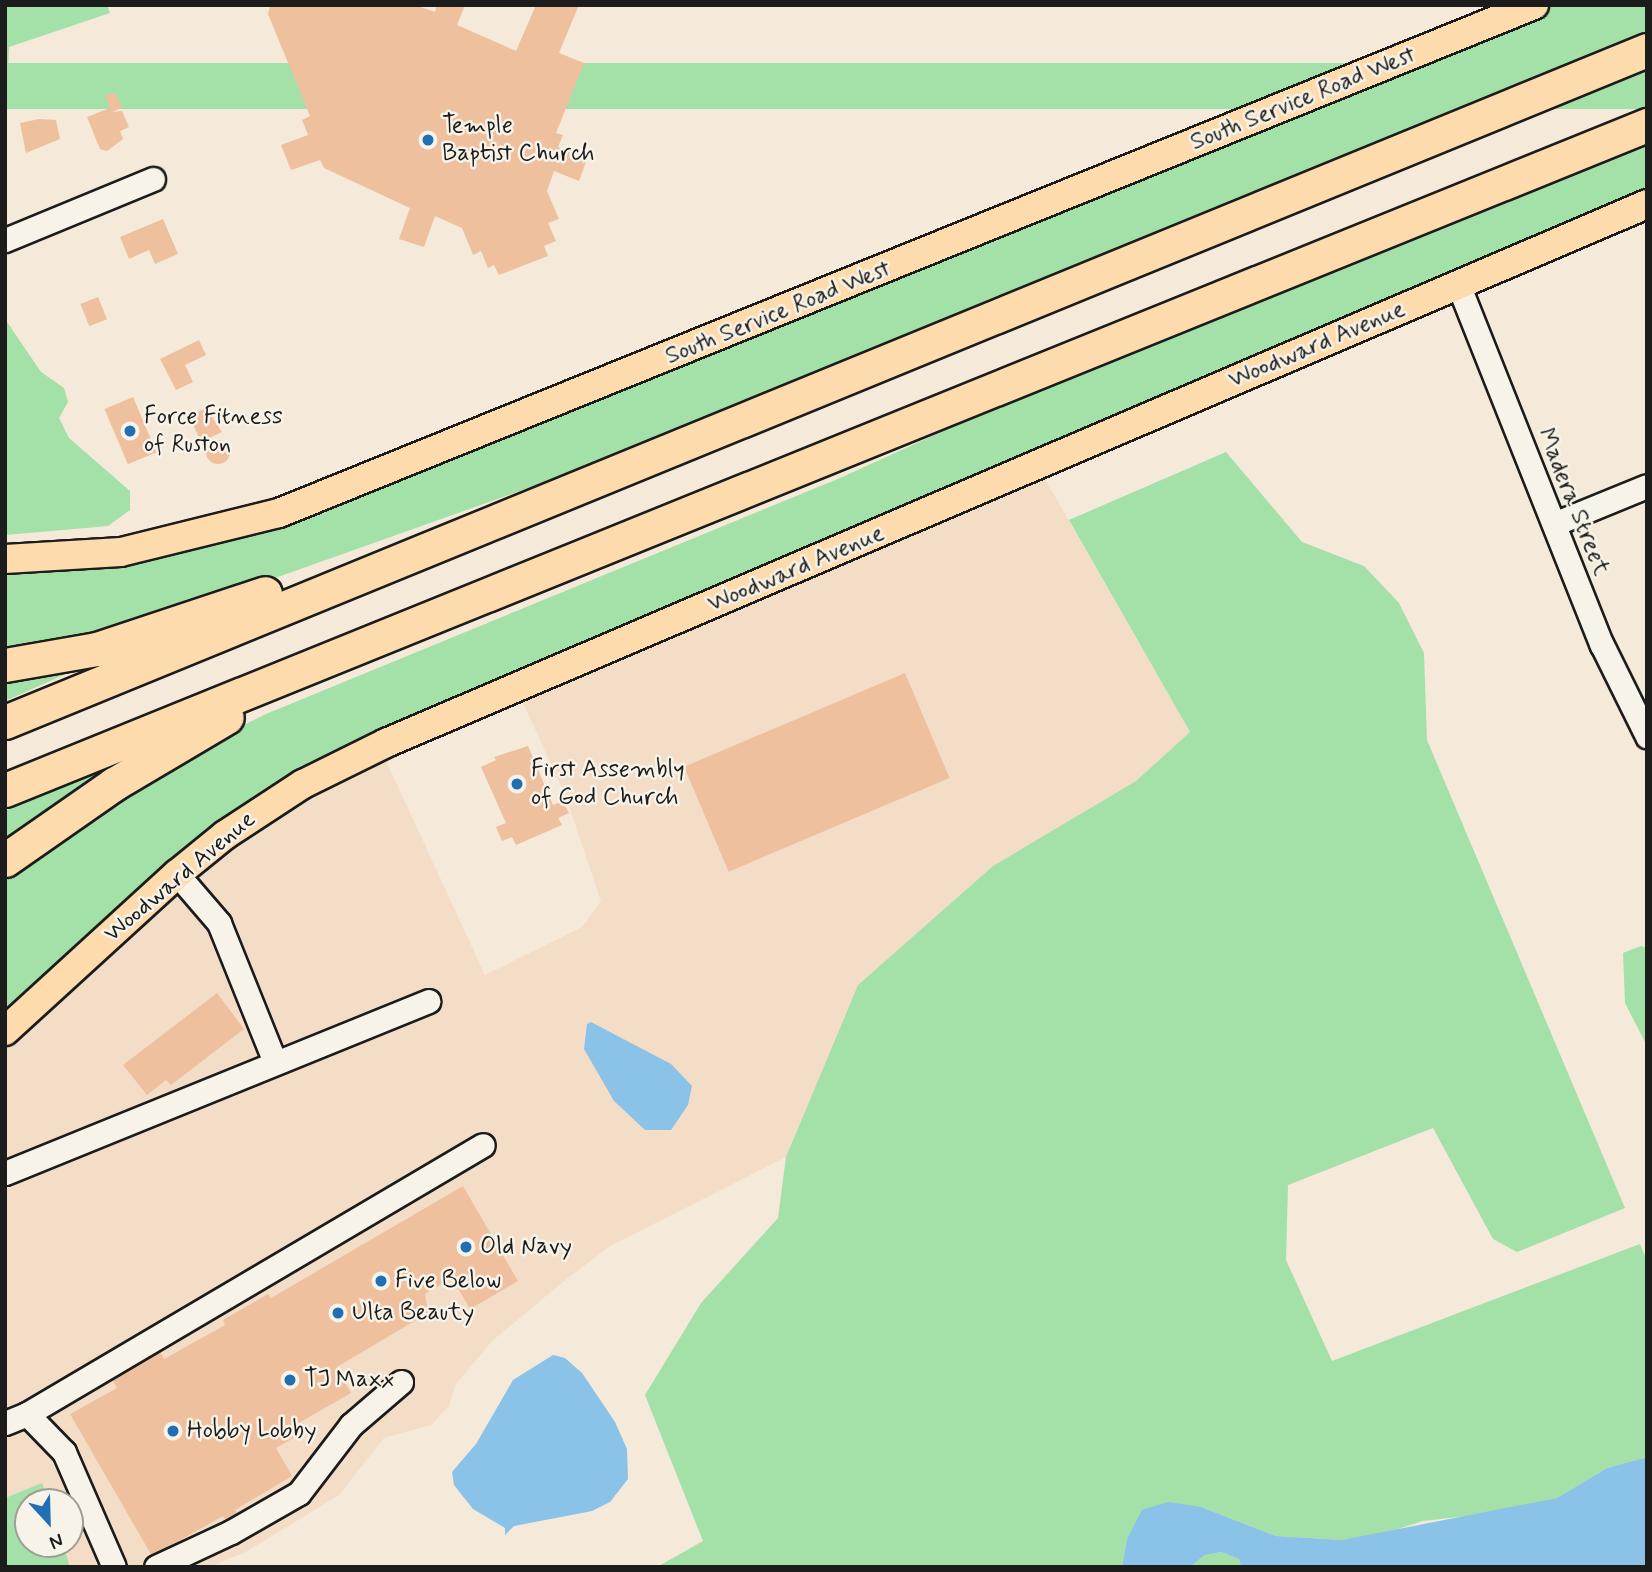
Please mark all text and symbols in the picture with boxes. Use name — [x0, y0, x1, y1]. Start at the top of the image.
street label: South Service Road West — [1186, 41, 1420, 157]
place label: Temple Baptist Church — [442, 112, 594, 168]
marker: Temple Baptist Church — [420, 132, 436, 148]
street label: South Service Road West — [661, 255, 895, 371]
street label: Woodward Avenue — [1224, 295, 1410, 395]
place label: Force Fitness of Ruston — [144, 403, 282, 459]
marker: Force Fitness of Ruston — [122, 423, 138, 439]
street label: Madera Street — [1530, 424, 1616, 580]
street label: Woodward Avenue — [703, 519, 889, 619]
place label: First Assembly of God Church — [531, 756, 685, 812]
marker: First Assembly of God Church — [509, 776, 525, 792]
street label: Woodward Avenue — [98, 805, 262, 949]
place label: Old Navy — [480, 1233, 572, 1261]
marker: Old Navy — [458, 1239, 474, 1255]
place label: Five Below — [395, 1267, 504, 1295]
marker: Five Below — [373, 1273, 389, 1289]
place label: Ulta Beauty — [352, 1299, 478, 1327]
marker: Ulta Beauty — [330, 1305, 346, 1321]
place label: TJ Maxx — [304, 1366, 395, 1394]
marker: TJ Maxx — [282, 1372, 298, 1388]
place label: Hobby Lobby — [187, 1417, 320, 1445]
marker: Hobby Lobby — [165, 1423, 181, 1439]
north arrow — [14, 1488, 84, 1558]
text: N — [46, 1527, 67, 1555]

